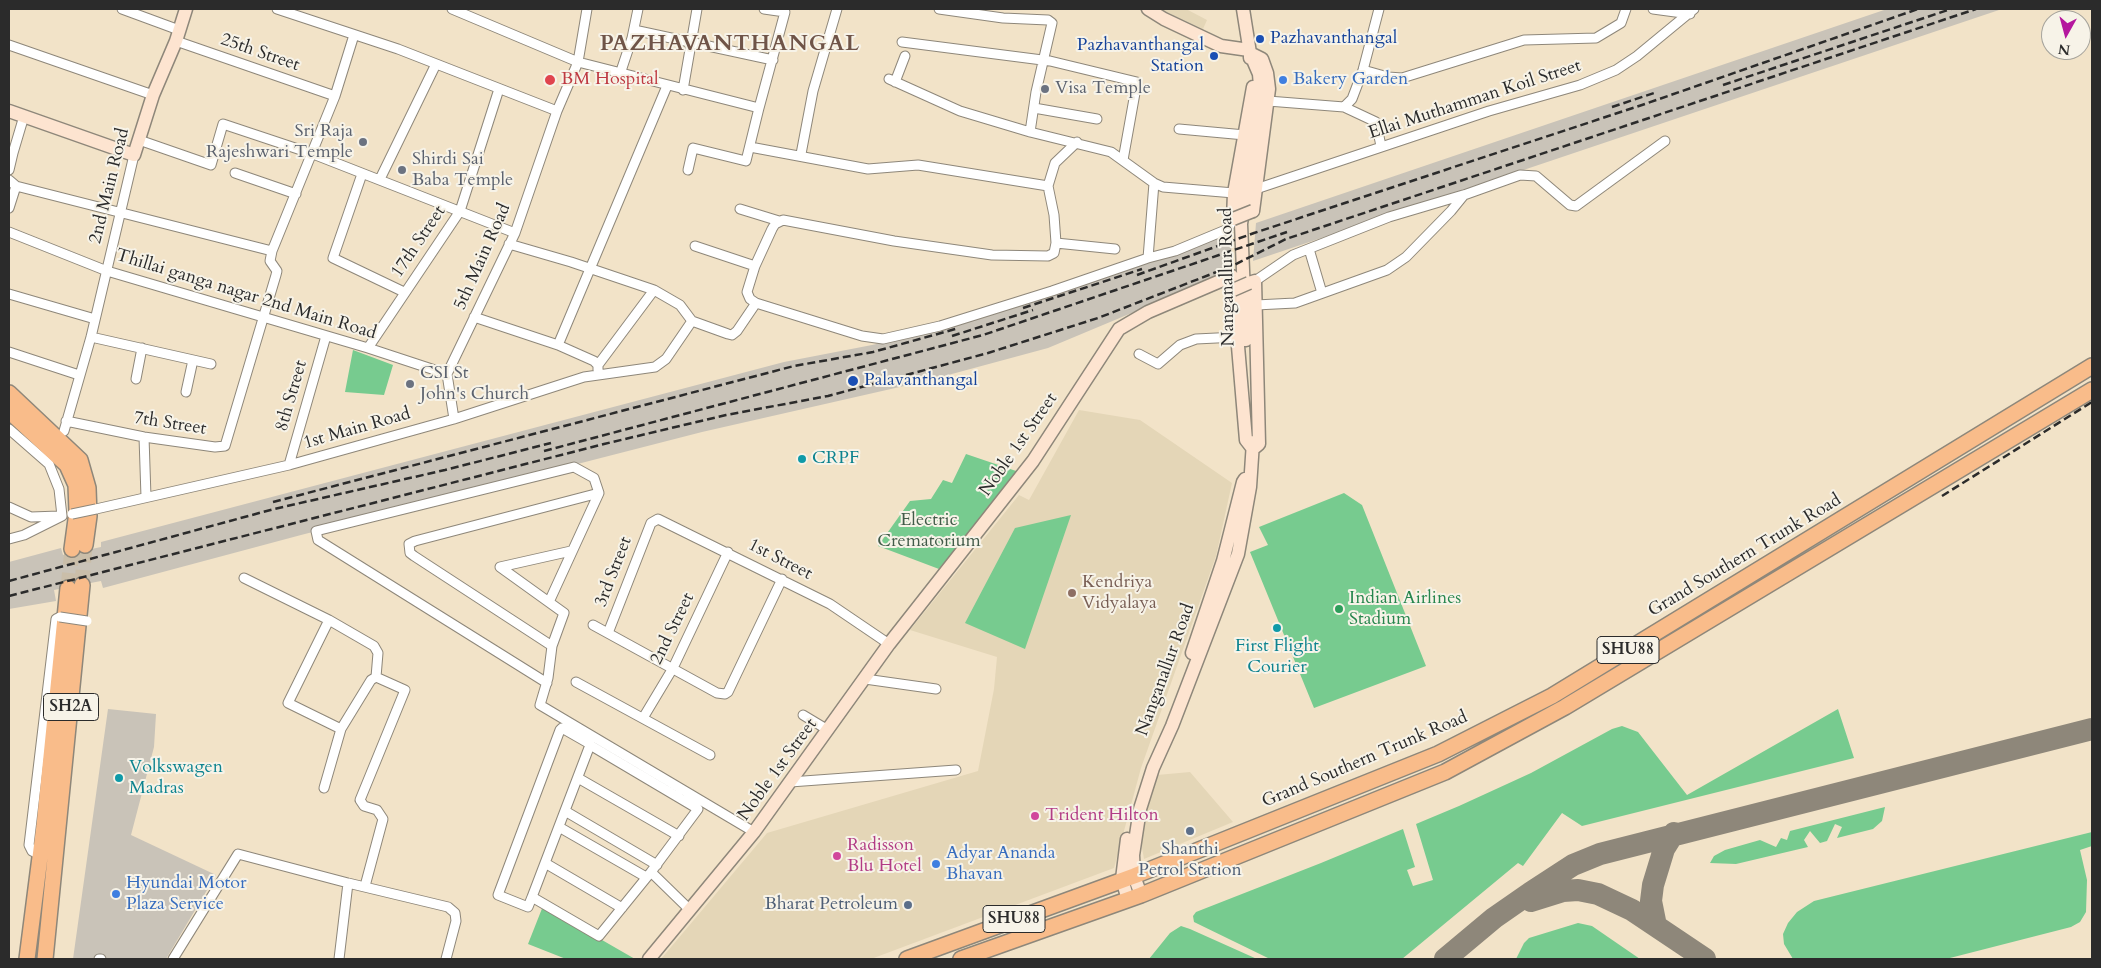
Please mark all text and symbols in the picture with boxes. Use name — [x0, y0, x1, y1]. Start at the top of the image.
north arrow — [2041, 10, 2091, 60]
place label: Pazhavanthangal — [1270, 28, 1397, 50]
street label: 25th Street — [218, 29, 302, 77]
district label: PAZHAVANTHANGAL — [598, 32, 862, 58]
marker: Pazhavanthangal — [1254, 33, 1266, 45]
place label: Pazhavanthangal Station — [1077, 35, 1204, 78]
text: N — [2057, 39, 2071, 60]
marker: Pazhavanthangal Station — [1208, 50, 1220, 62]
street label: Ellai Muthamman Koil Street — [1366, 55, 1584, 145]
place label: BM Hospital — [561, 69, 659, 91]
place label: Bakery Garden — [1293, 69, 1408, 91]
marker: BM Hospital — [543, 73, 557, 87]
marker: Bakery Garden — [1277, 74, 1289, 86]
place label: Visa Temple — [1055, 78, 1151, 100]
marker: Visa Temple — [1039, 83, 1051, 95]
place label: Sri Raja Rajeshwari Temple — [206, 121, 353, 163]
street label: 2nd Main Road — [85, 126, 135, 246]
marker: Sri Raja Rajeshwari Temple — [357, 136, 369, 148]
place label: Shirdi Sai Baba Temple — [412, 149, 513, 192]
marker: Shirdi Sai Baba Temple — [396, 164, 408, 176]
street label: 5th Main Road — [450, 201, 516, 313]
street label: 17th Street — [387, 202, 451, 282]
street label: Nanganallur Road — [1216, 207, 1240, 347]
street label: Thillai ganga nagar 2nd Main Road — [113, 245, 379, 345]
street label: 8th Street — [272, 358, 312, 434]
place label: CSI St John's Church — [420, 363, 529, 406]
place label: Palavanthangal — [864, 370, 978, 392]
marker: Palavanthangal — [846, 374, 860, 388]
marker: CSI St John's Church — [404, 378, 416, 390]
street label: Noble 1st Street — [975, 389, 1063, 501]
street label: 1st Main Road — [301, 403, 413, 455]
street label: 7th Street — [132, 408, 208, 440]
place label: CRPF — [812, 448, 859, 470]
marker: CRPF — [796, 453, 808, 465]
street label: Grand Southern Trunk Road — [1645, 490, 1845, 622]
park label: Electric Crematorium — [877, 510, 981, 552]
street label: 3rd Street — [591, 534, 637, 610]
street label: 1st Street — [744, 535, 816, 585]
place label: Kendriya Vidyalaya — [1082, 572, 1157, 614]
marker: Kendriya Vidyalaya — [1066, 587, 1078, 599]
place label: Indian Airlines Stadium — [1349, 588, 1461, 630]
street label: 2nd Street — [646, 590, 700, 668]
street label: Nanganallur Road — [1132, 601, 1200, 739]
marker: Indian Airlines Stadium — [1333, 603, 1345, 615]
marker: First Flight Courier — [1271, 622, 1283, 634]
place label: First Flight Courier — [1235, 636, 1319, 679]
road number: SHU88 — [1597, 636, 1659, 664]
road number: SH2A — [44, 694, 98, 720]
street label: Grand Southern Trunk Road — [1259, 707, 1471, 813]
street label: Noble 1st Street — [734, 715, 822, 825]
place label: Volkswagen Madras — [129, 757, 223, 800]
marker: Volkswagen Madras — [113, 772, 125, 784]
place label: Trident Hilton — [1045, 805, 1159, 827]
marker: Trident Hilton — [1029, 810, 1041, 822]
marker: Shanthi Petrol Station — [1184, 825, 1196, 837]
place label: Radisson Blu Hotel — [847, 835, 922, 878]
place label: Shanthi Petrol Station — [1138, 839, 1242, 882]
place label: Adyar Ananda Bhavan — [946, 843, 1055, 886]
marker: Radisson Blu Hotel — [831, 850, 843, 862]
marker: Adyar Ananda Bhavan — [930, 858, 942, 870]
place label: Hyundai Motor Plaza Service — [126, 873, 247, 916]
marker: Hyundai Motor Plaza Service — [110, 888, 122, 900]
place label: Bharat Petroleum — [765, 894, 898, 916]
marker: Bharat Petroleum — [902, 899, 914, 911]
road number: SHU88 — [983, 906, 1045, 932]

